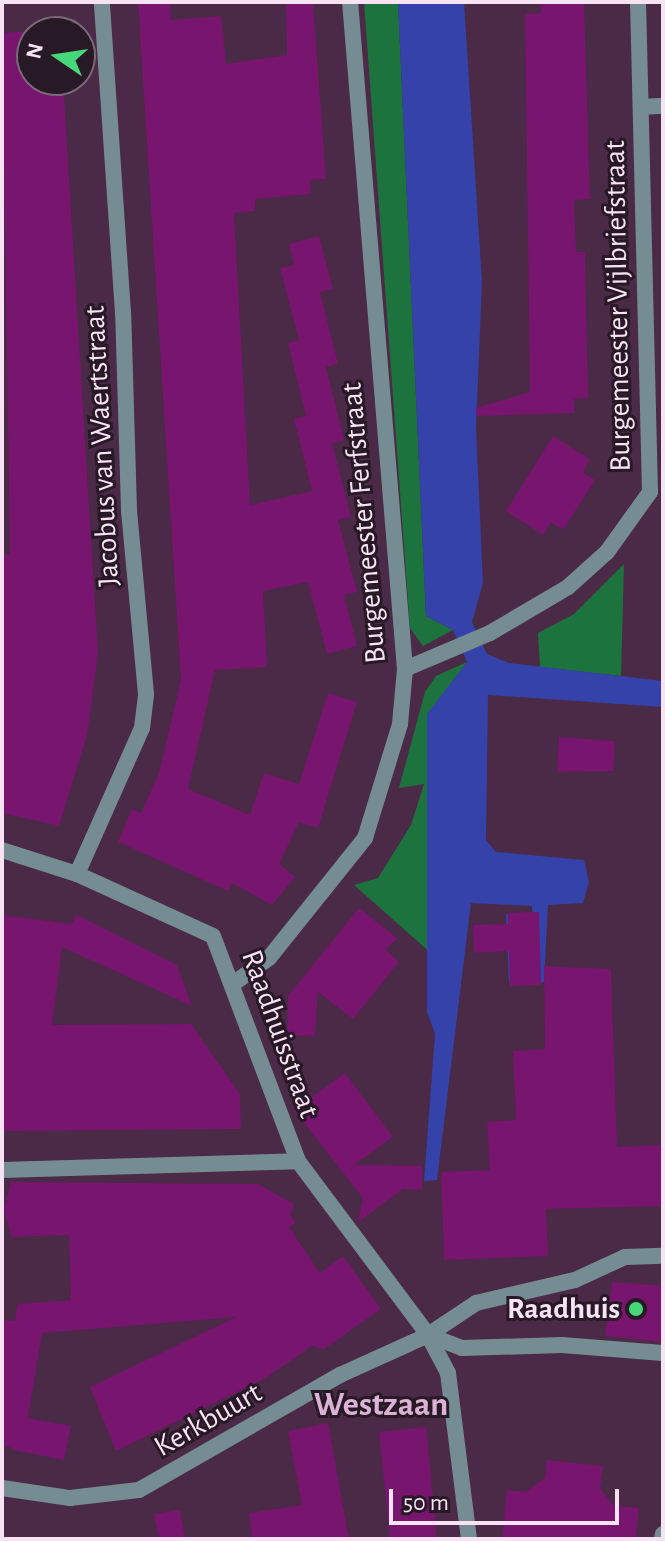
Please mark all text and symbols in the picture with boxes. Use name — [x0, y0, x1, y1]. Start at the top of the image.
north arrow — [16, 16, 96, 96]
text: N — [22, 41, 47, 61]
street label: Burgemeester Vijlbriefstraat — [597, 140, 639, 472]
street label: Jacobus van Waertstraat — [77, 305, 127, 587]
street label: Burgemeester Ferfstraat — [334, 381, 394, 665]
street label: Raadhuisstraat — [233, 945, 327, 1123]
place label: Raadhuis — [507, 1291, 620, 1327]
marker: Raadhuis — [627, 1300, 645, 1318]
street label: Kerkbuurt — [148, 1375, 268, 1465]
district label: Westzaan — [314, 1386, 448, 1426]
scale bar — [393, 1473, 623, 1523]
text: 50 m — [403, 1491, 449, 1515]

